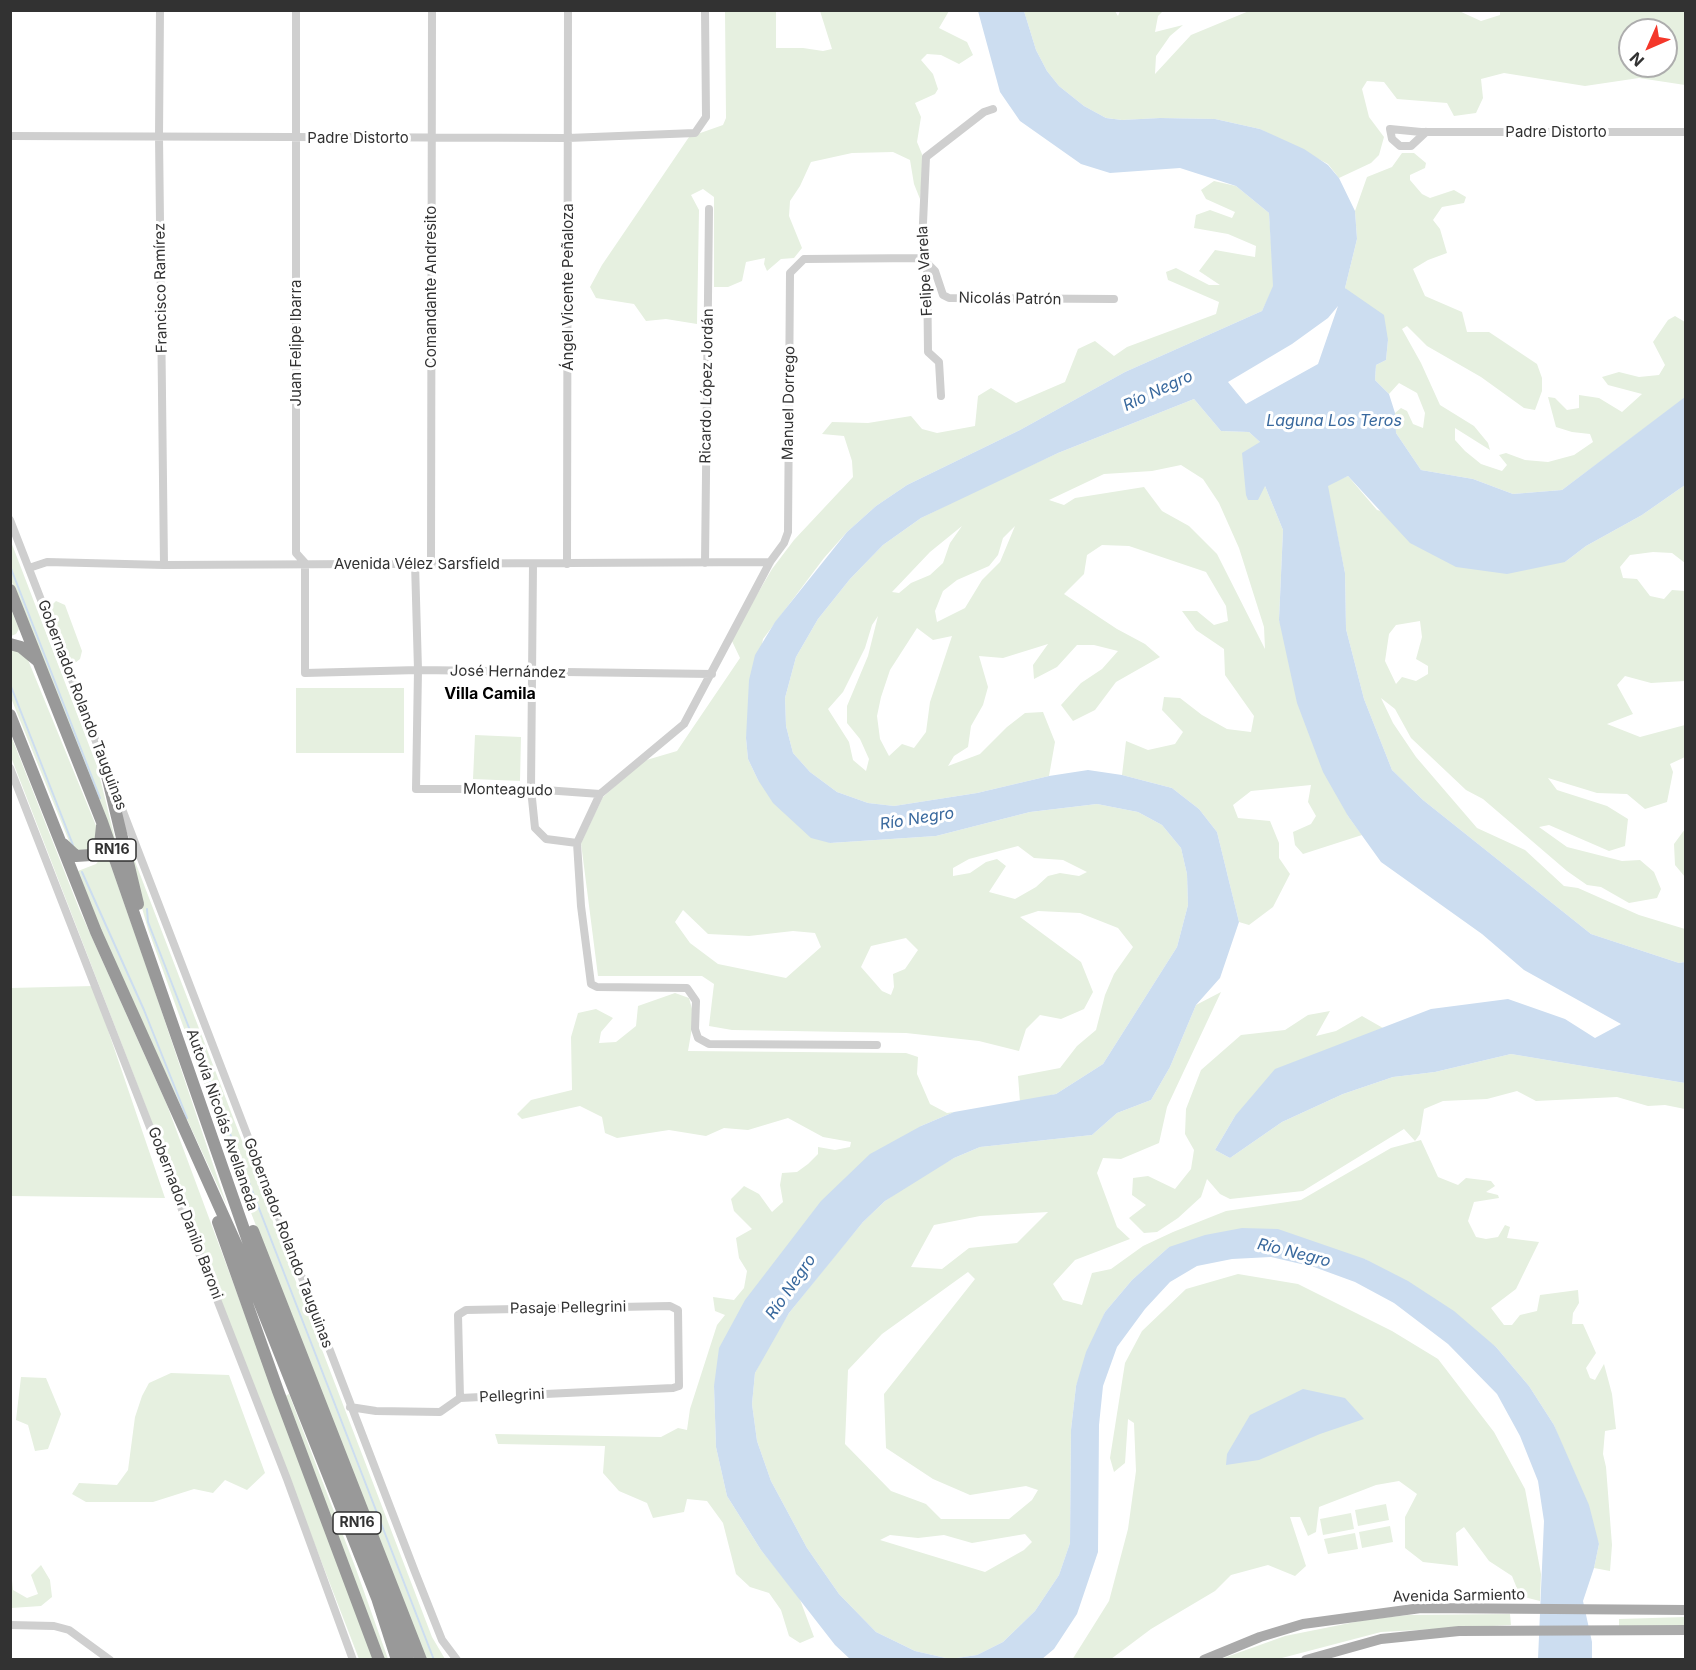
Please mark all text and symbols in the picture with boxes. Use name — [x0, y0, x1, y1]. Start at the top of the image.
north arrow — [1618, 18, 1678, 78]
text: N — [1625, 48, 1648, 71]
street label: Padre Distorto — [1505, 123, 1607, 141]
street label: Padre Distorto — [307, 129, 409, 147]
street label: Ángel Vicente Peñaloza — [559, 203, 577, 371]
street label: Comandante Andresito — [422, 206, 440, 368]
street label: Francisco Ramírez — [151, 223, 171, 353]
street label: Felipe Varela — [914, 225, 936, 317]
street label: Juan Felipe Ibarra — [287, 279, 305, 407]
street label: Nicolás Patrón — [958, 289, 1062, 309]
street label: Ricardo López Jordán — [697, 308, 717, 464]
street label: Manuel Dorrego — [779, 346, 799, 460]
water label: Río Negro — [1120, 367, 1196, 415]
water label: Laguna Los Teros — [1266, 411, 1402, 431]
street label: Avenida Vélez Sarsfield — [334, 555, 500, 573]
street label: Gobernador Rolando Tauguinas — [33, 597, 131, 813]
street label: José Hernández — [450, 662, 566, 682]
district label: Villa Camila — [444, 684, 536, 704]
street label: Monteagudo — [463, 780, 553, 800]
water label: Río Negro — [879, 804, 955, 834]
road number: RN16 — [88, 839, 136, 861]
street label: Autovía Nicolás Avellaneda — [182, 1027, 262, 1213]
street label: Gobernador Danilo Baroni — [144, 1124, 226, 1302]
street label: Gobernador Rolando Tauguinas — [239, 1135, 337, 1351]
water label: Río Negro — [1255, 1235, 1333, 1271]
water label: Río Negro — [762, 1251, 820, 1323]
street label: Pasaje Pellegrini — [510, 1298, 626, 1318]
street label: Pellegrini — [479, 1385, 545, 1407]
road number: RN16 — [333, 1512, 381, 1534]
street label: Avenida Sarmiento — [1393, 1586, 1525, 1606]

